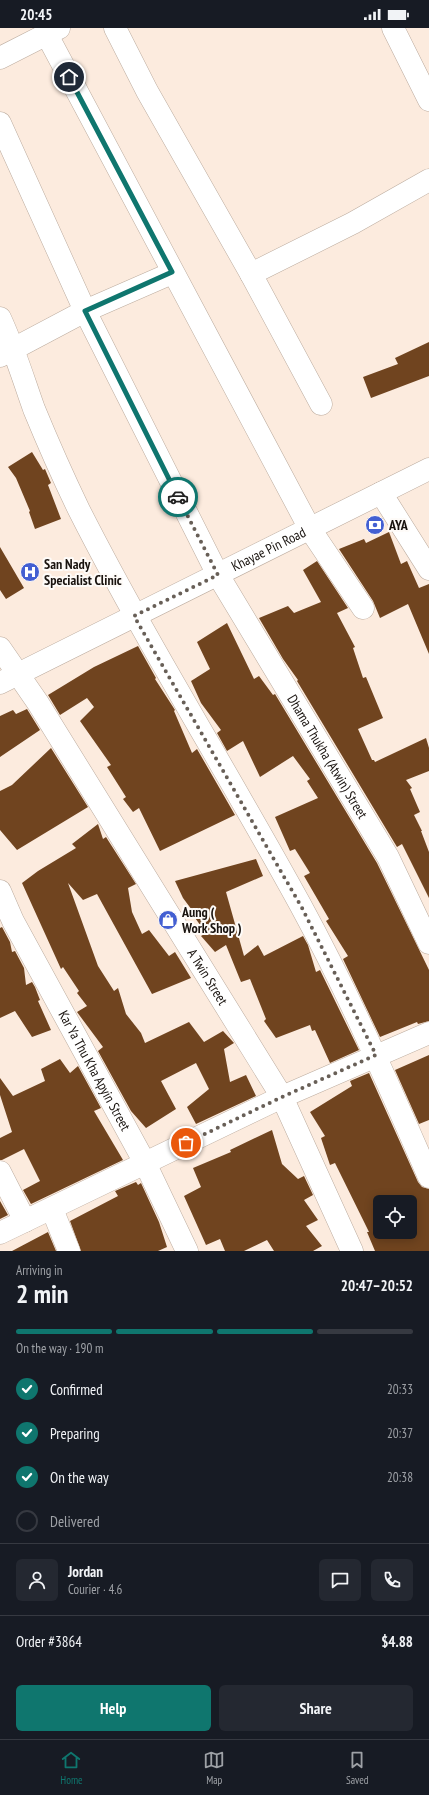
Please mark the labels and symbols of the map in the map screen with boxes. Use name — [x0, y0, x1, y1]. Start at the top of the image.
pin — [52, 60, 86, 94]
courier — [158, 477, 198, 517]
bank icon: AYA — [364, 514, 386, 536]
place label: AYA — [388, 516, 409, 534]
street label: Khayae Pin Road — [228, 523, 309, 575]
place label: San Nady Specialist Clinic — [44, 555, 122, 589]
hospital icon: San Nady Specialist Clinic — [19, 561, 41, 583]
street label: Dhama Thukha (Atwin) Street — [283, 691, 372, 822]
place label: Aung ( Work Shop ) — [181, 903, 242, 937]
shop icon: Aung ( Work Shop ) — [157, 909, 179, 931]
street label: A Twin Street — [183, 945, 232, 1009]
street label: Kar Ya Thu Kha Apyin Street — [54, 1007, 135, 1134]
pin — [169, 1126, 203, 1160]

